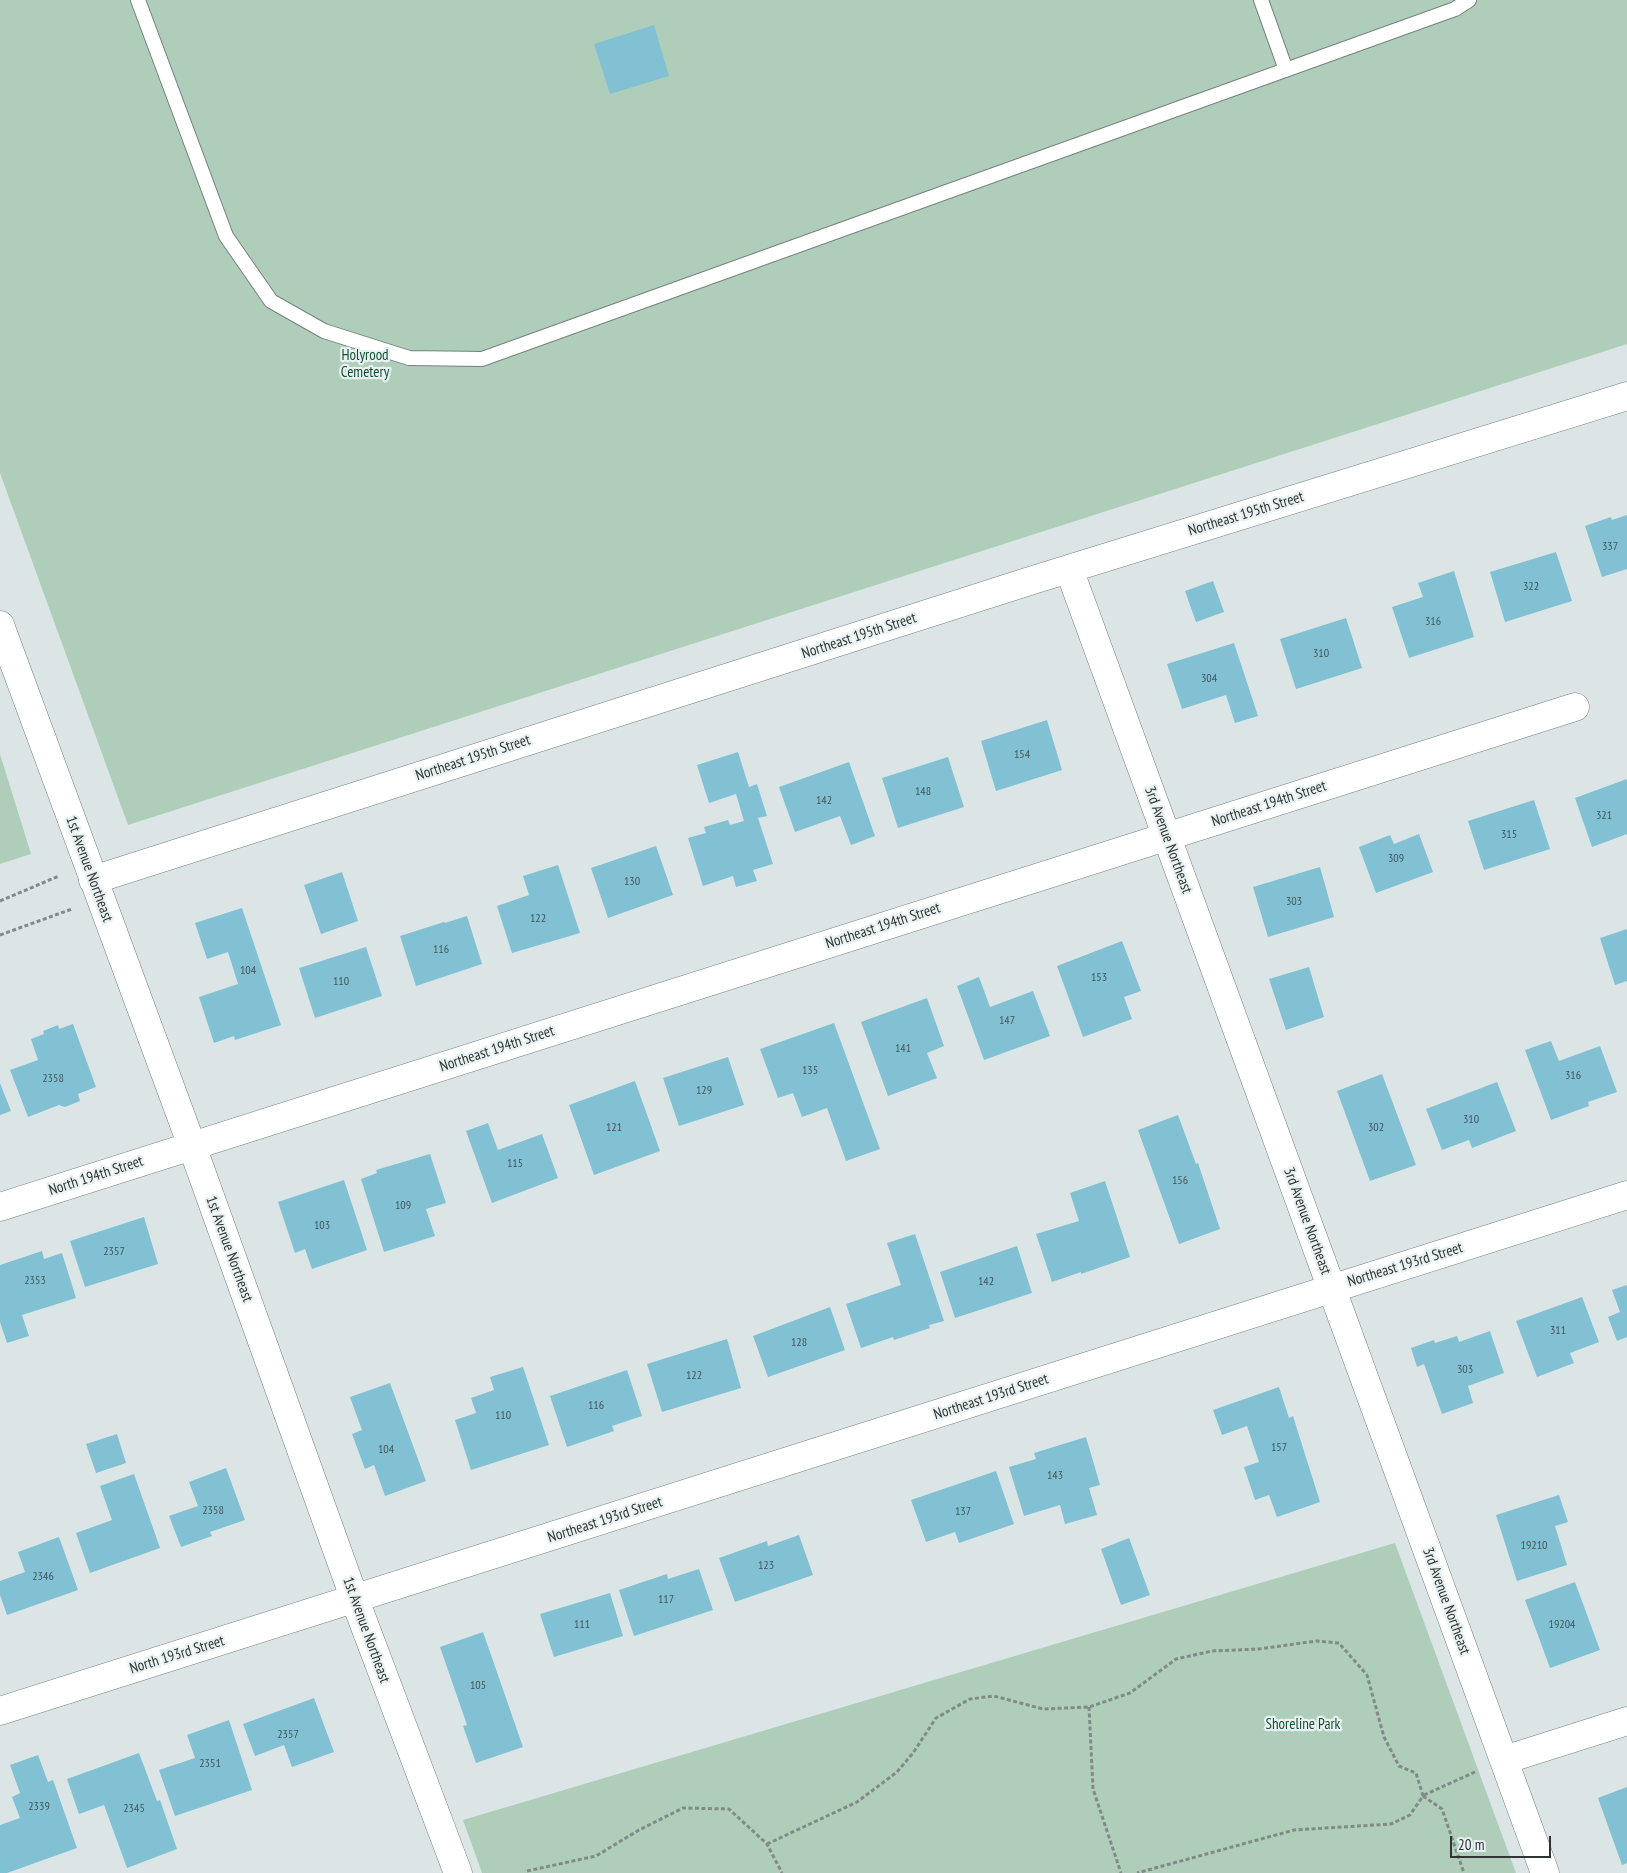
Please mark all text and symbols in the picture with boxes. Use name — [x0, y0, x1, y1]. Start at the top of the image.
park label: Holyrood Cemetery — [341, 347, 389, 382]
street label: Northeast 195th Street — [1186, 488, 1306, 540]
house number: 337 — [1602, 540, 1618, 554]
house number: 322 — [1523, 580, 1539, 594]
street label: Northeast 195th Street — [799, 609, 919, 663]
house number: 316 — [1425, 615, 1441, 629]
house number: 310 — [1313, 647, 1329, 661]
house number: 304 — [1201, 672, 1217, 686]
street label: Northeast 195th Street — [413, 731, 533, 785]
house number: 154 — [1014, 748, 1030, 762]
street label: Northeast 194th Street — [1209, 777, 1329, 831]
street label: 3rd Avenue Northeast — [1140, 784, 1196, 896]
house number: 148 — [915, 785, 931, 799]
house number: 142 — [816, 794, 832, 808]
house number: 321 — [1596, 809, 1612, 823]
street label: 1st Avenue Northeast — [61, 814, 117, 924]
house number: 315 — [1501, 828, 1517, 842]
house number: 309 — [1388, 852, 1404, 866]
house number: 130 — [624, 875, 640, 889]
house number: 303 — [1286, 895, 1302, 909]
street label: Northeast 194th Street — [823, 899, 943, 953]
house number: 122 — [530, 912, 546, 926]
house number: 116 — [433, 943, 449, 957]
house number: 104 — [240, 964, 256, 978]
house number: 153 — [1091, 971, 1107, 985]
house number: 110 — [333, 975, 349, 989]
house number: 147 — [999, 1014, 1015, 1028]
street label: Northeast 194th Street — [437, 1022, 557, 1076]
house number: 141 — [895, 1042, 911, 1056]
house number: 135 — [802, 1064, 818, 1078]
house number: 316 — [1565, 1069, 1581, 1083]
house number: 2358 — [42, 1072, 64, 1086]
house number: 129 — [696, 1084, 712, 1098]
house number: 310 — [1463, 1113, 1479, 1127]
house number: 121 — [606, 1121, 622, 1135]
house number: 302 — [1368, 1121, 1384, 1135]
street label: North 194th Street — [47, 1152, 145, 1200]
house number: 115 — [507, 1157, 523, 1171]
street label: 3rd Avenue Northeast — [1279, 1165, 1335, 1277]
house number: 156 — [1172, 1174, 1188, 1188]
street label: 1st Avenue Northeast — [201, 1194, 257, 1304]
house number: 109 — [395, 1199, 411, 1213]
house number: 103 — [314, 1219, 330, 1233]
street label: Northeast 193rd Street — [1345, 1239, 1465, 1291]
house number: 2357 — [103, 1245, 125, 1259]
house number: 2353 — [24, 1274, 46, 1288]
house number: 142 — [978, 1275, 994, 1289]
house number: 311 — [1550, 1324, 1566, 1338]
house number: 128 — [791, 1336, 807, 1350]
house number: 303 — [1457, 1363, 1473, 1377]
house number: 122 — [686, 1369, 702, 1383]
street label: Northeast 193rd Street — [931, 1370, 1051, 1424]
house number: 116 — [588, 1399, 604, 1413]
house number: 110 — [495, 1409, 511, 1423]
house number: 157 — [1271, 1441, 1287, 1455]
house number: 104 — [378, 1443, 394, 1457]
house number: 143 — [1047, 1469, 1063, 1483]
street label: Northeast 193rd Street — [545, 1493, 665, 1547]
house number: 2358 — [202, 1504, 224, 1518]
house number: 137 — [955, 1505, 971, 1519]
house number: 19210 — [1521, 1539, 1547, 1553]
street label: 3rd Avenue Northeast — [1418, 1545, 1474, 1657]
house number: 123 — [758, 1559, 774, 1573]
house number: 2346 — [32, 1570, 54, 1584]
street label: 1st Avenue Northeast — [338, 1575, 394, 1685]
house number: 117 — [658, 1593, 674, 1607]
house number: 111 — [574, 1618, 590, 1632]
house number: 19204 — [1549, 1618, 1575, 1632]
street label: North 193rd Street — [128, 1632, 226, 1678]
house number: 105 — [470, 1679, 486, 1693]
park label: Shoreline Park — [1266, 1716, 1340, 1734]
house number: 2357 — [277, 1728, 299, 1742]
house number: 2351 — [199, 1757, 221, 1771]
house number: 2339 — [28, 1800, 50, 1814]
house number: 2345 — [123, 1802, 145, 1816]
scale bar — [1452, 1826, 1553, 1858]
text: 20 m — [1458, 1835, 1484, 1854]

